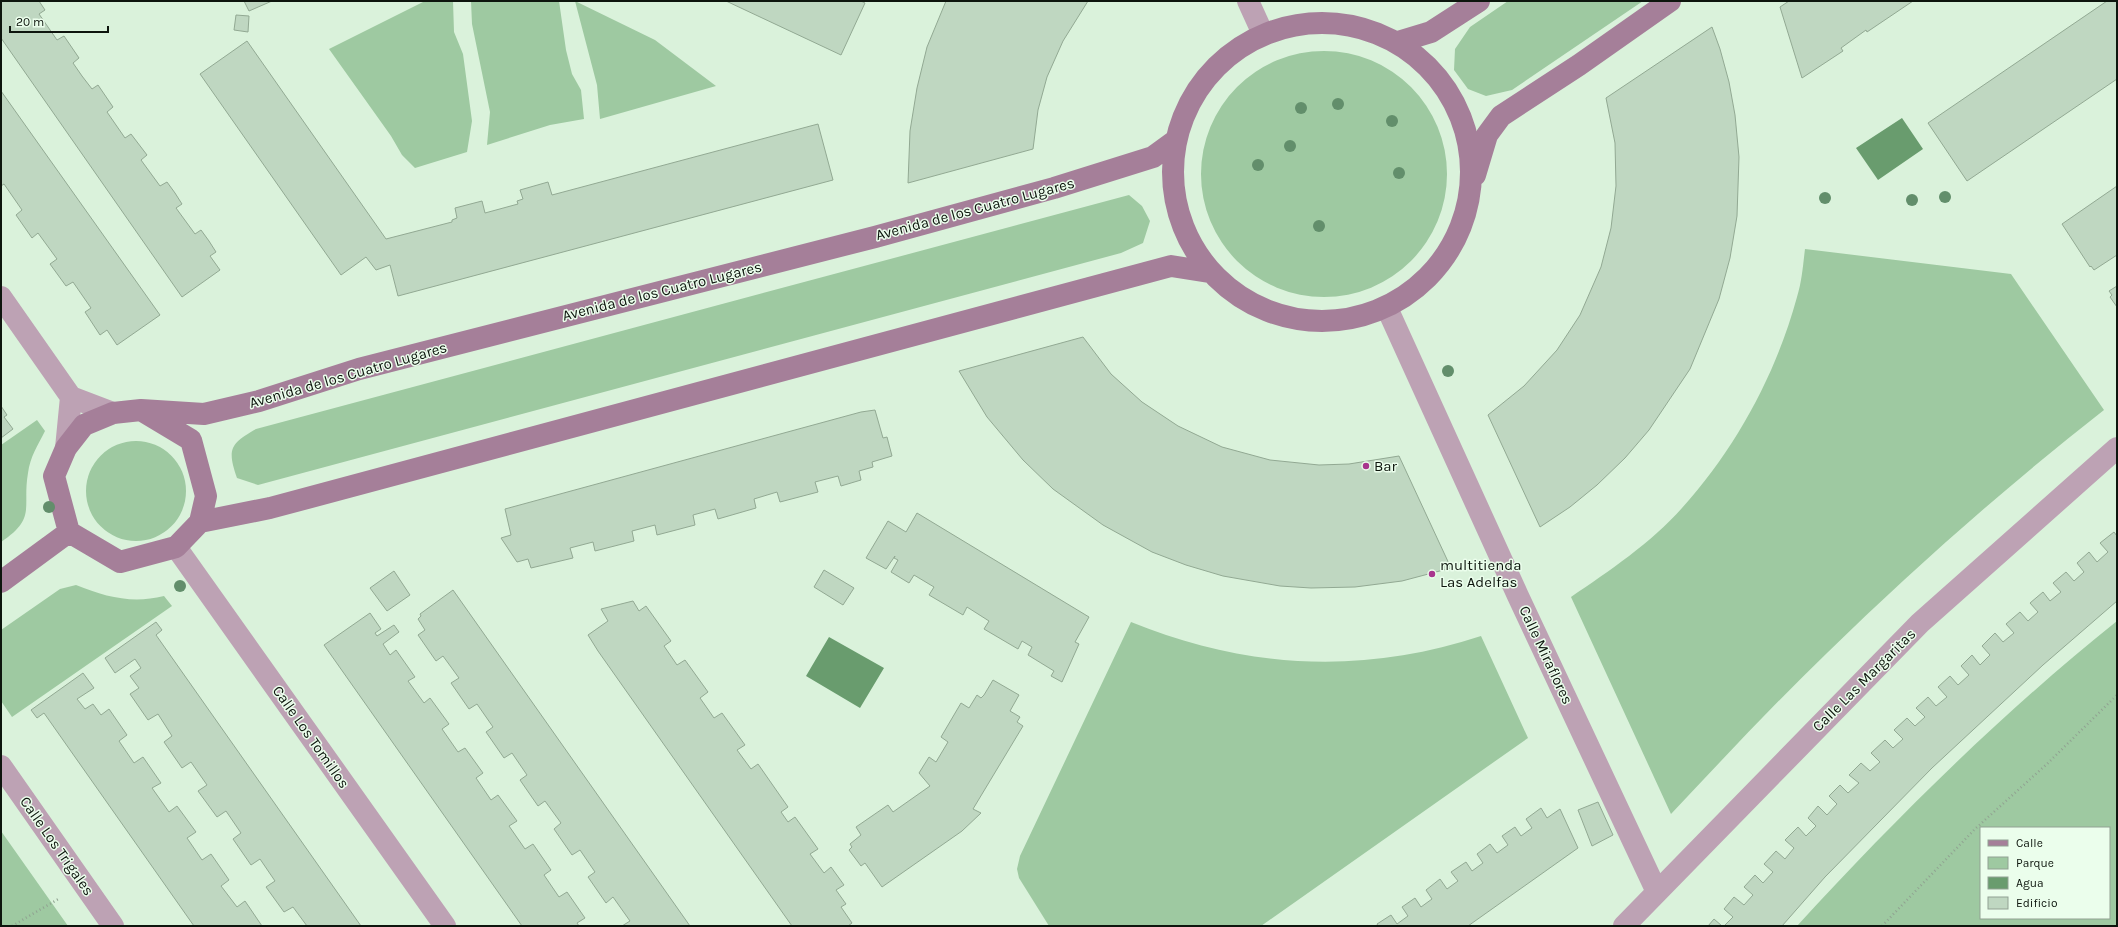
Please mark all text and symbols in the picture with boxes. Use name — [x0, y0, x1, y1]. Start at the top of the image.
scale bar — [10, 8, 108, 34]
text: 20 m — [16, 15, 44, 29]
street label: Avenida de los Cuatro Lugares — [874, 174, 1076, 244]
street label: Avenida de los Cuatro Lugares — [560, 257, 764, 325]
street label: Avenida de los Cuatro Lugares — [247, 338, 449, 412]
place label: Bar — [1374, 457, 1398, 475]
marker: Bar — [1361, 461, 1371, 471]
place label: multitienda Las Adelfas — [1440, 556, 1521, 591]
marker: multitienda Las Adelfas — [1427, 569, 1437, 579]
street label: Calle Miraflores — [1515, 603, 1577, 707]
street label: Calle Las Margaritas — [1809, 625, 1919, 735]
street label: Calle Los Tomillos — [269, 682, 353, 792]
street label: Calle Los Trigales — [16, 793, 98, 899]
legend — [1980, 827, 2110, 919]
text: Calle — [2016, 836, 2043, 850]
text: Parque — [2016, 856, 2054, 870]
text: Agua — [2016, 876, 2044, 890]
text: Edificio — [2016, 896, 2057, 910]

